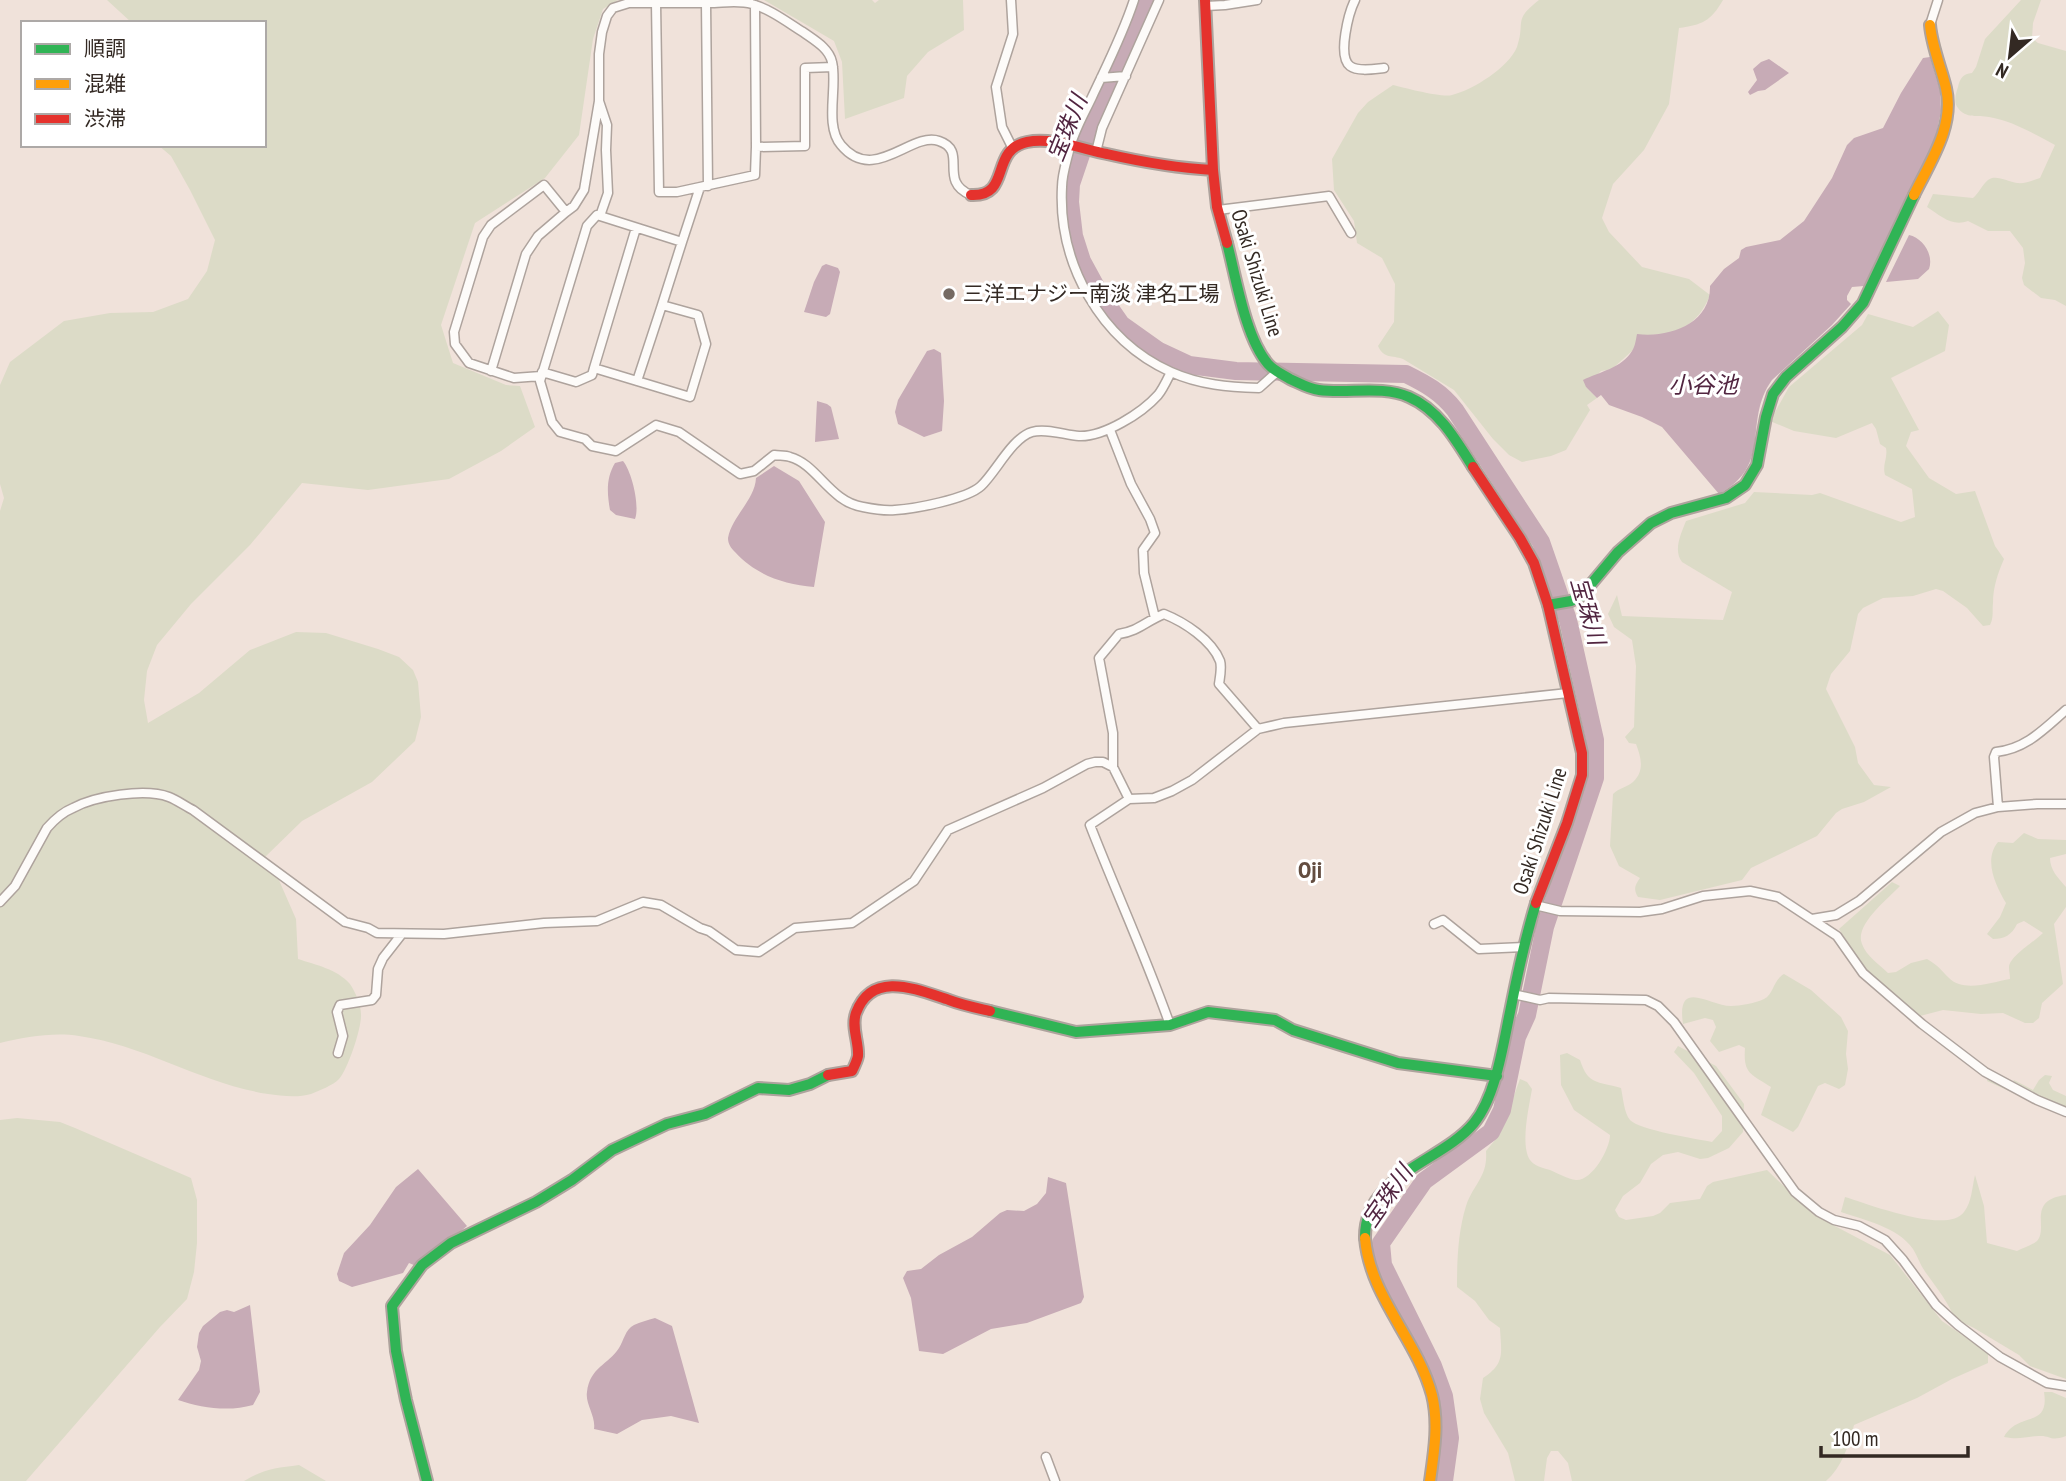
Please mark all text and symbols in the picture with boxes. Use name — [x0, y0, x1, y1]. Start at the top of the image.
legend — [21, 21, 266, 147]
north arrow — [1975, 21, 2045, 91]
text: 順調 — [84, 35, 126, 62]
text: N — [1992, 58, 2012, 84]
text: 混雑 — [84, 70, 126, 97]
water label: 宝珠川 — [1040, 88, 1094, 165]
text: 渋滞 — [84, 105, 126, 132]
street label: Osaki Shizuki Line — [1225, 206, 1290, 340]
place label: 三洋エナジー南淡 津名工場 — [963, 280, 1219, 307]
marker: 三洋エナジー南淡 津名工場 — [941, 286, 957, 302]
water label: 小谷池 — [1669, 370, 1740, 399]
water label: 宝珠川 — [1565, 574, 1613, 651]
street label: Osaki Shizuki Line — [1506, 764, 1573, 898]
district label: Oji — [1298, 854, 1322, 885]
water label: 宝珠川 — [1355, 1157, 1420, 1232]
scale bar — [1821, 1414, 1968, 1458]
text: 100 m — [1832, 1425, 1878, 1452]

